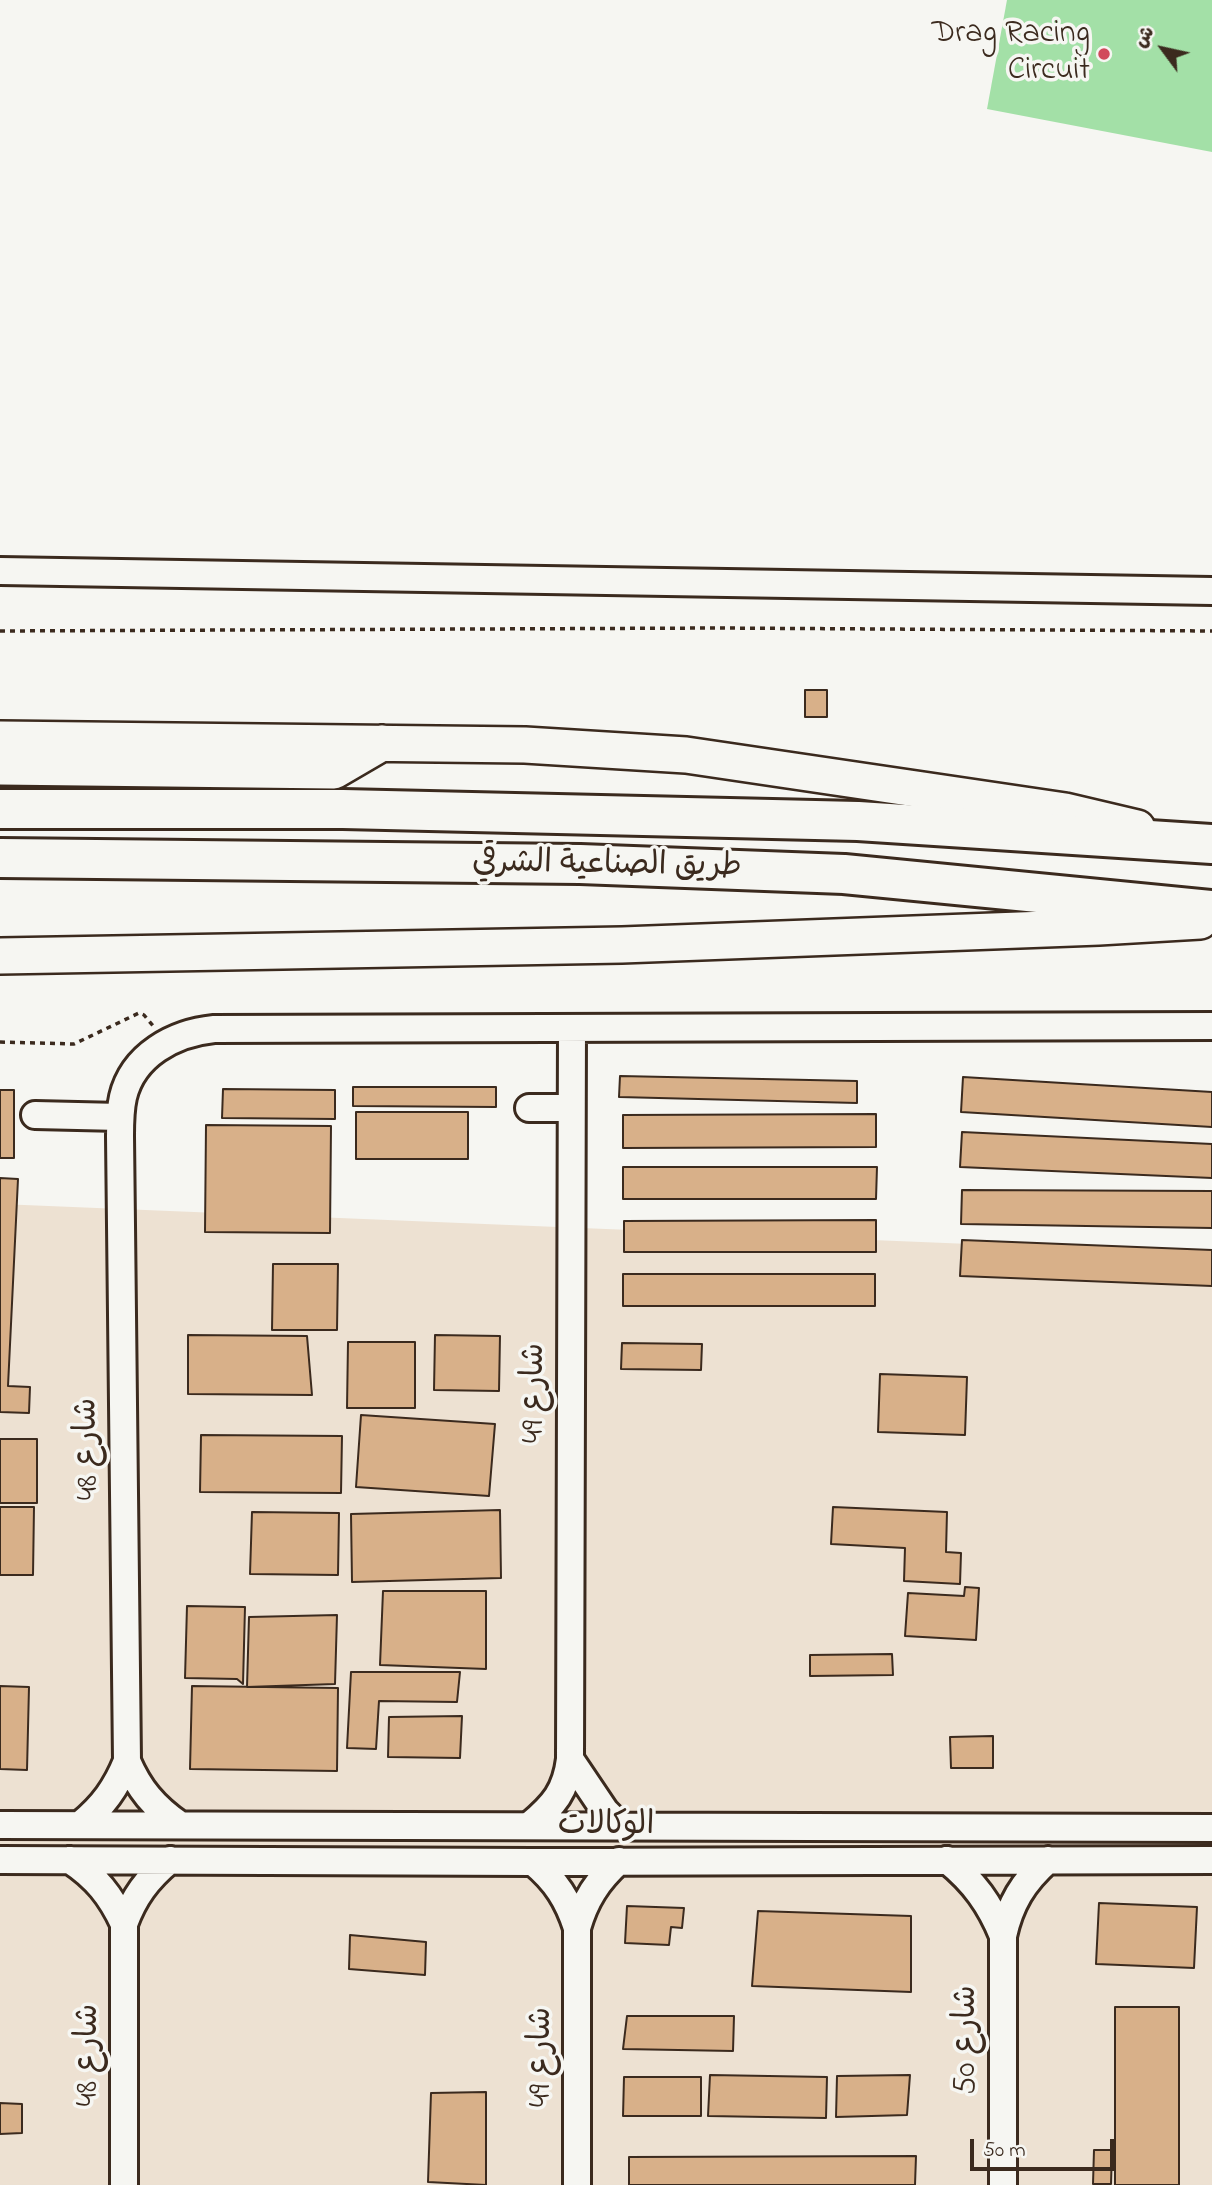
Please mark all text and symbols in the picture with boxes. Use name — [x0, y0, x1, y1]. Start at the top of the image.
north arrow — [1128, 14, 1198, 84]
place label: Drag Racing Circuit — [932, 17, 1090, 92]
text: ش — [1128, 21, 1162, 53]
marker: Drag Racing Circuit — [1096, 46, 1112, 62]
street label: طريق الصناعية الشرقي — [472, 845, 742, 889]
street label: شارع 49 — [518, 1343, 556, 1443]
street label: شارع 48 — [70, 1397, 110, 1501]
street label: الوكالات — [558, 1809, 654, 1847]
street label: شارع 50 — [950, 1985, 988, 2095]
street label: شارع 48 — [72, 2004, 110, 2106]
street label: شارع 49 — [525, 2007, 563, 2107]
scale bar — [974, 2126, 1118, 2170]
text: 50 m — [983, 2136, 1026, 2166]

